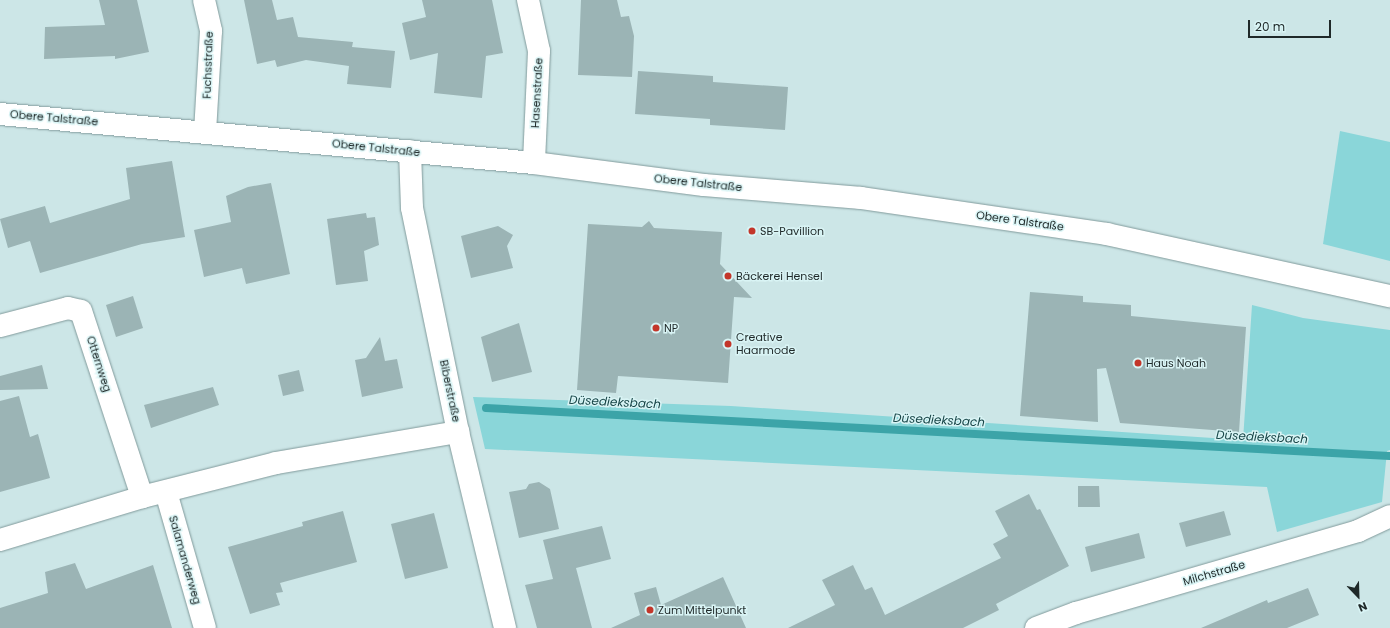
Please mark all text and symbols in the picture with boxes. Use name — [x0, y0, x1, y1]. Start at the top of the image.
scale bar — [1250, 12, 1333, 38]
text: 20 m — [1255, 18, 1285, 35]
street label: Fuchsstraße — [200, 31, 216, 99]
street label: Hasenstraße — [529, 58, 545, 128]
street label: Obere Talstraße — [9, 108, 99, 128]
street label: Obere Talstraße — [331, 137, 421, 159]
street label: Obere Talstraße — [653, 172, 743, 194]
street label: Obere Talstraße — [975, 208, 1065, 234]
place label: SB-Pavillion — [760, 224, 824, 238]
marker: SB-Pavillion — [747, 226, 757, 236]
place label: Bäckerei Hensel — [736, 269, 823, 283]
marker: Bäckerei Hensel — [723, 271, 733, 281]
place label: NP — [664, 321, 678, 335]
marker: NP — [651, 323, 661, 333]
place label: Creative Haarmode — [736, 331, 795, 357]
street label: Otternweg — [84, 334, 114, 394]
marker: Creative Haarmode — [723, 339, 733, 349]
place label: Haus Noah — [1146, 356, 1206, 370]
marker: Haus Noah — [1133, 358, 1143, 368]
street label: Biberstraße — [437, 359, 463, 423]
water label: Düsedieksbach — [569, 392, 661, 412]
water label: Düsedieksbach — [893, 410, 985, 430]
water label: Düsedieksbach — [1216, 427, 1308, 447]
street label: Salamanderweg — [166, 514, 204, 606]
street label: Milchstraße — [1181, 558, 1247, 588]
north arrow — [1338, 576, 1378, 616]
text: N — [1356, 598, 1370, 616]
place label: Zum Mittelpunkt — [658, 603, 746, 617]
marker: Zum Mittelpunkt — [645, 605, 655, 615]

